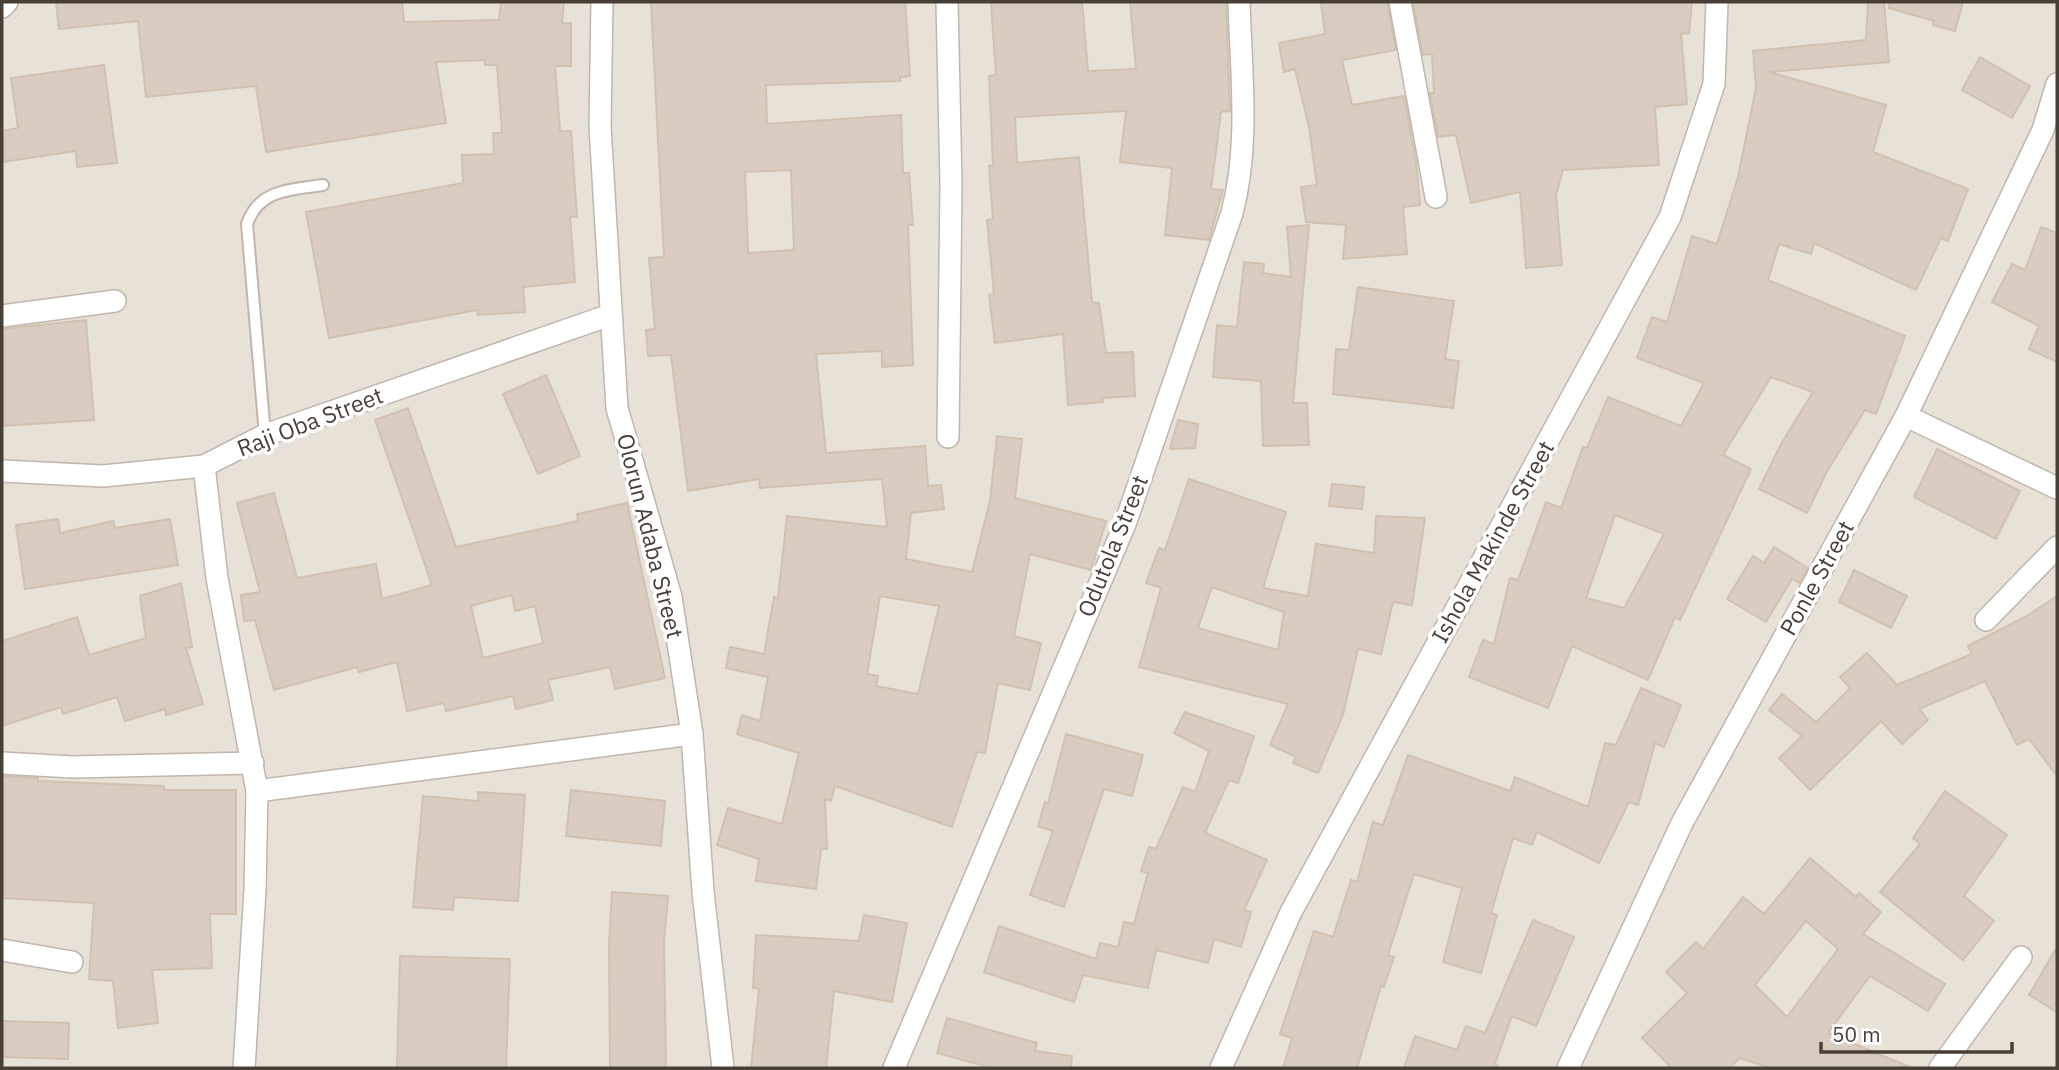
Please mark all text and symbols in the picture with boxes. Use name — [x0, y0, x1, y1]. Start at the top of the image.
street label: Raji Oba Street — [232, 379, 387, 463]
street label: Olorun Adaba Street — [611, 430, 691, 641]
street label: Ishola Makinde Street — [1424, 435, 1560, 648]
street label: Odutola Street — [1070, 470, 1154, 621]
street label: Ponle Street — [1772, 515, 1860, 640]
scale bar — [1821, 1010, 2012, 1054]
text: 50 m — [1832, 1020, 1881, 1048]

